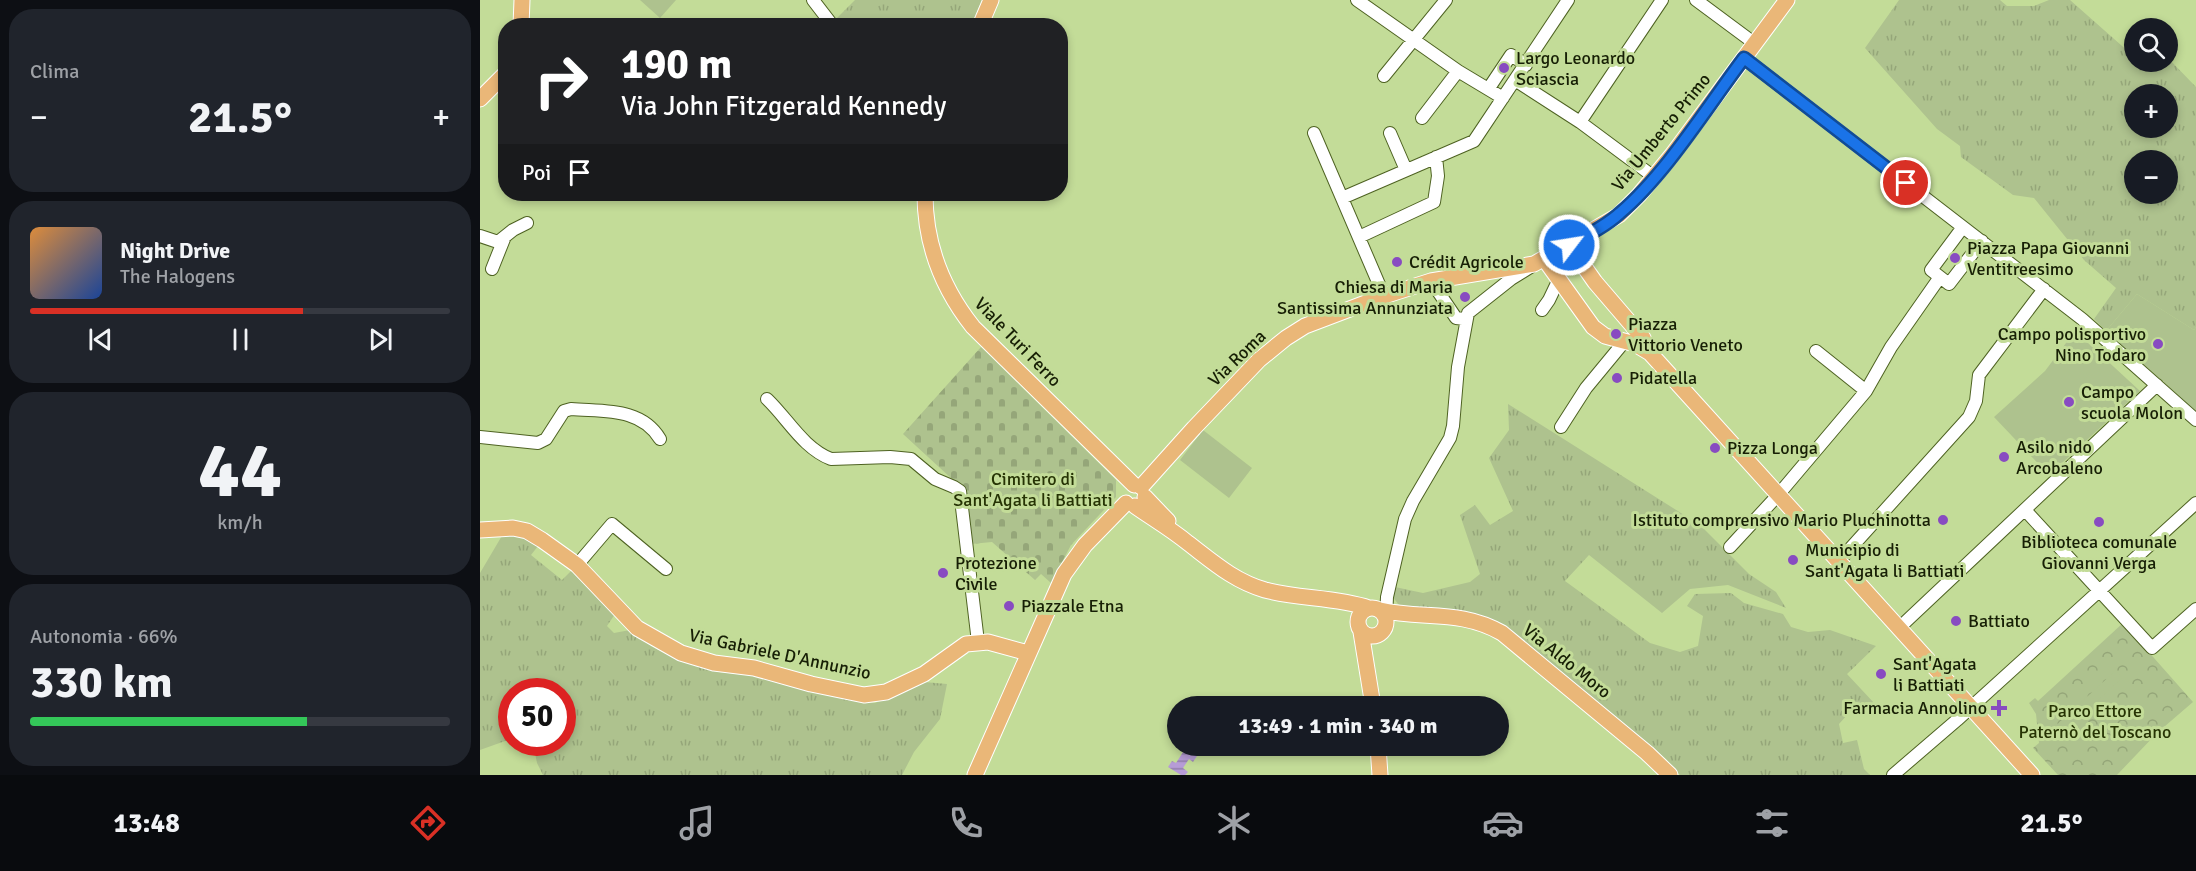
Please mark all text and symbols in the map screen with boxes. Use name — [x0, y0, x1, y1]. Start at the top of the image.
map controls — [2124, 18, 2178, 204]
button: search — [2124, 18, 2178, 72]
text: 190 m — [621, 39, 732, 90]
icon: right — [522, 42, 600, 120]
place label: Largo Leonardo Sciascia — [1516, 47, 1635, 90]
text: Clima — [30, 59, 79, 84]
marker: Largo Leonardo Sciascia — [1497, 61, 1511, 75]
street label: Via Umberto Primo — [1607, 69, 1715, 195]
button: + — [2124, 84, 2178, 138]
text: 21.5° — [188, 90, 292, 145]
text: Via John Fitzgerald Kennedy — [621, 90, 946, 123]
text: − — [30, 97, 48, 138]
text: + — [432, 97, 450, 138]
button: − — [2124, 150, 2178, 204]
icon: arrive — [563, 156, 596, 189]
pin — [1880, 157, 1931, 208]
text: Poi — [522, 159, 551, 186]
icon: arrive — [1889, 166, 1922, 199]
position arrow — [1537, 213, 1601, 277]
text: Night Drive — [120, 237, 230, 264]
place label: Piazza Papa Giovanni Ventitreesimo — [1967, 237, 2129, 280]
place label: Crédit Agricole — [1409, 251, 1524, 273]
marker: Piazza Papa Giovanni Ventitreesimo — [1948, 251, 1962, 265]
marker: Crédit Agricole — [1390, 255, 1404, 269]
text: The Halogens — [120, 264, 235, 289]
place label: Chiesa di Maria Santissima Annunziata — [1277, 276, 1453, 319]
marker: Chiesa di Maria Santissima Annunziata — [1458, 290, 1472, 304]
street label: Viale Turi Ferro — [970, 293, 1066, 391]
place label: Piazza Vittorio Veneto — [1628, 313, 1743, 356]
icon: previous — [84, 323, 117, 356]
icon: pause — [224, 323, 257, 356]
icon: next — [364, 323, 397, 356]
place label: Campo polisportivo Nino Todaro — [1998, 323, 2146, 366]
street label: Via Roma — [1204, 325, 1270, 391]
marker: Piazza Vittorio Veneto — [1609, 327, 1623, 341]
marker: Campo polisportivo Nino Todaro — [2151, 337, 2165, 351]
place label: Pidatella — [1629, 367, 1697, 389]
marker: Pidatella — [1610, 371, 1624, 385]
place label: Campo scuola Molon — [2081, 381, 2183, 424]
marker: Campo scuola Molon — [2062, 395, 2076, 409]
text: 44 — [198, 423, 282, 519]
place label: Asilo nido Arcobaleno — [2016, 436, 2103, 479]
place label: Pizza Longa — [1727, 437, 1818, 459]
marker: Pizza Longa — [1708, 441, 1722, 455]
marker: Asilo nido Arcobaleno — [1997, 450, 2011, 464]
park label: Cimitero di Sant'Agata li Battiati — [953, 468, 1113, 511]
place label: Istituto comprensivo Mario Pluchinotta — [1633, 509, 1931, 531]
text: km/h — [217, 510, 263, 535]
marker: Istituto comprensivo Mario Pluchinotta — [1936, 513, 1950, 527]
marker: Biblioteca comunale Giovanni Verga — [2092, 515, 2106, 529]
place label: Biblioteca comunale Giovanni Verga — [2021, 531, 2177, 574]
place label: Municipio di Sant'Agata li Battiati — [1805, 539, 1964, 582]
place label: Protezione Civile — [955, 552, 1037, 595]
marker: Municipio di Sant'Agata li Battiati — [1786, 553, 1800, 567]
marker: Protezione Civile — [936, 566, 950, 580]
place label: Piazzale Etna — [1021, 595, 1124, 617]
marker: Piazzale Etna — [1002, 599, 1016, 613]
place label: Battiato — [1968, 610, 2030, 632]
marker: Battiato — [1949, 614, 1963, 628]
street label: Via Aldo Moro — [1519, 619, 1615, 703]
text: Autonomia · 66% — [30, 624, 178, 649]
street label: Via Gabriele D'Annunzio — [687, 624, 873, 684]
place label: Sant'Agata li Battiati — [1893, 653, 1977, 696]
text: 330 km — [30, 655, 173, 710]
marker: Sant'Agata li Battiati — [1874, 667, 1888, 681]
speed limit sign: 50 — [498, 678, 576, 756]
place label: Farmacia Annolino — [1843, 697, 1987, 719]
park label: Parco Ettore Paternò del Toscano — [2019, 700, 2171, 743]
marker: Farmacia Annolino — [1992, 701, 2006, 715]
text: 13:49 · 1 min · 340 m — [1238, 712, 1438, 739]
icon: directions — [407, 802, 449, 844]
icon: music — [676, 802, 718, 844]
icon: phone — [945, 802, 987, 844]
icon: climate — [1213, 802, 1255, 844]
icon: car — [1482, 802, 1524, 844]
icon: filters — [1751, 802, 1793, 844]
text: 13:48 — [113, 807, 180, 840]
text: 21.5° — [2020, 807, 2082, 840]

